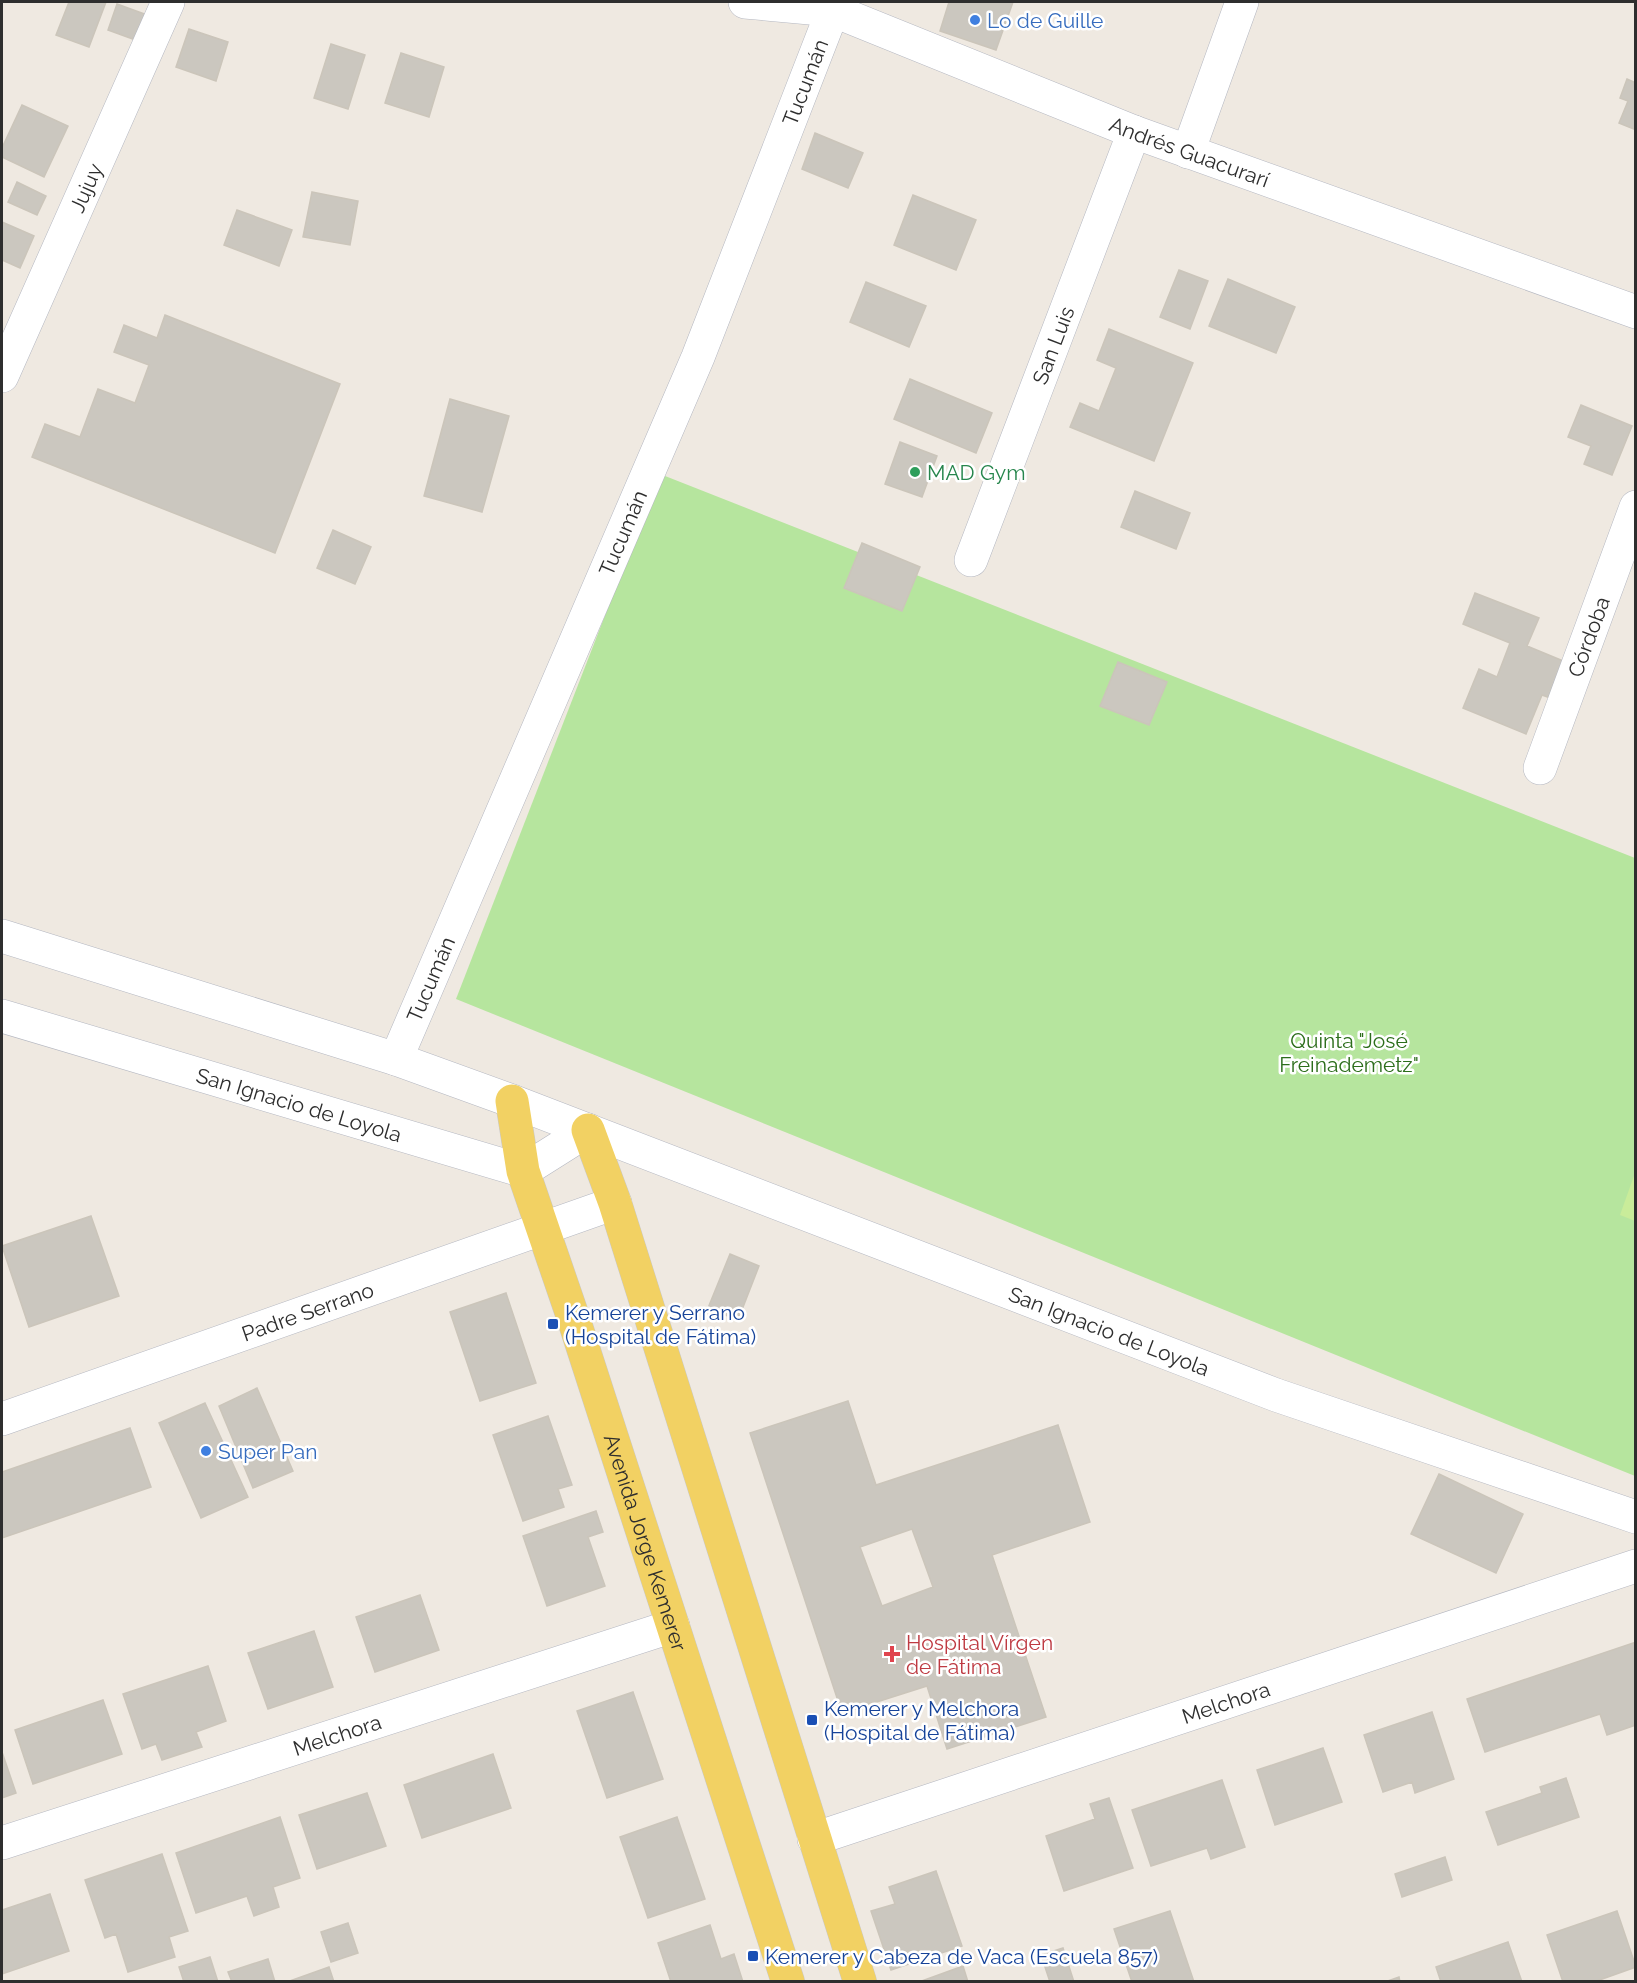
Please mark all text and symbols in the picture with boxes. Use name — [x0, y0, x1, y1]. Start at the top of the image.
place label: Lo de Guille — [987, 8, 1103, 33]
marker: Lo de Guille — [968, 13, 982, 27]
street label: Tucumán — [777, 35, 833, 129]
street label: Andrés Guacurarí — [1106, 111, 1273, 192]
street label: Jujuy — [64, 159, 107, 216]
street label: San Luis — [1027, 303, 1079, 387]
place label: MAD Gym — [927, 460, 1026, 485]
marker: MAD Gym — [908, 465, 922, 479]
street label: Tucumán — [593, 486, 652, 579]
street label: Córdoba — [1562, 593, 1615, 680]
street label: Tucumán — [401, 933, 460, 1026]
park label: Quinta "José Freinademetz" — [1279, 1028, 1419, 1077]
street label: San Ignacio de Loyola — [193, 1062, 405, 1147]
street label: Padre Serrano — [238, 1277, 377, 1346]
street label: San Ignacio de Loyola — [1005, 1281, 1213, 1381]
place label: Kemerer y Serrano (Hospital de Fátima) — [565, 1300, 756, 1349]
marker: Kemerer y Serrano (Hospital de Fátima) — [546, 1317, 560, 1331]
street label: Avenida Jorge Kemerer — [599, 1431, 693, 1655]
place label: Super Pan — [218, 1439, 317, 1464]
marker: Super Pan — [199, 1444, 213, 1458]
place label: Hospital Vírgen de Fátima — [906, 1630, 1053, 1679]
marker: Hospital Vírgen de Fátima — [883, 1645, 901, 1663]
street label: Melchora — [1179, 1676, 1273, 1728]
place label: Kemerer y Melchora (Hospital de Fátima) — [824, 1696, 1019, 1745]
street label: Melchora — [290, 1709, 384, 1761]
marker: Kemerer y Melchora (Hospital de Fátima) — [805, 1713, 819, 1727]
place label: Kemerer y Cabeza de Vaca (Escuela 857) — [765, 1944, 1158, 1969]
marker: Kemerer y Cabeza de Vaca (Escuela 857) — [746, 1949, 760, 1963]

